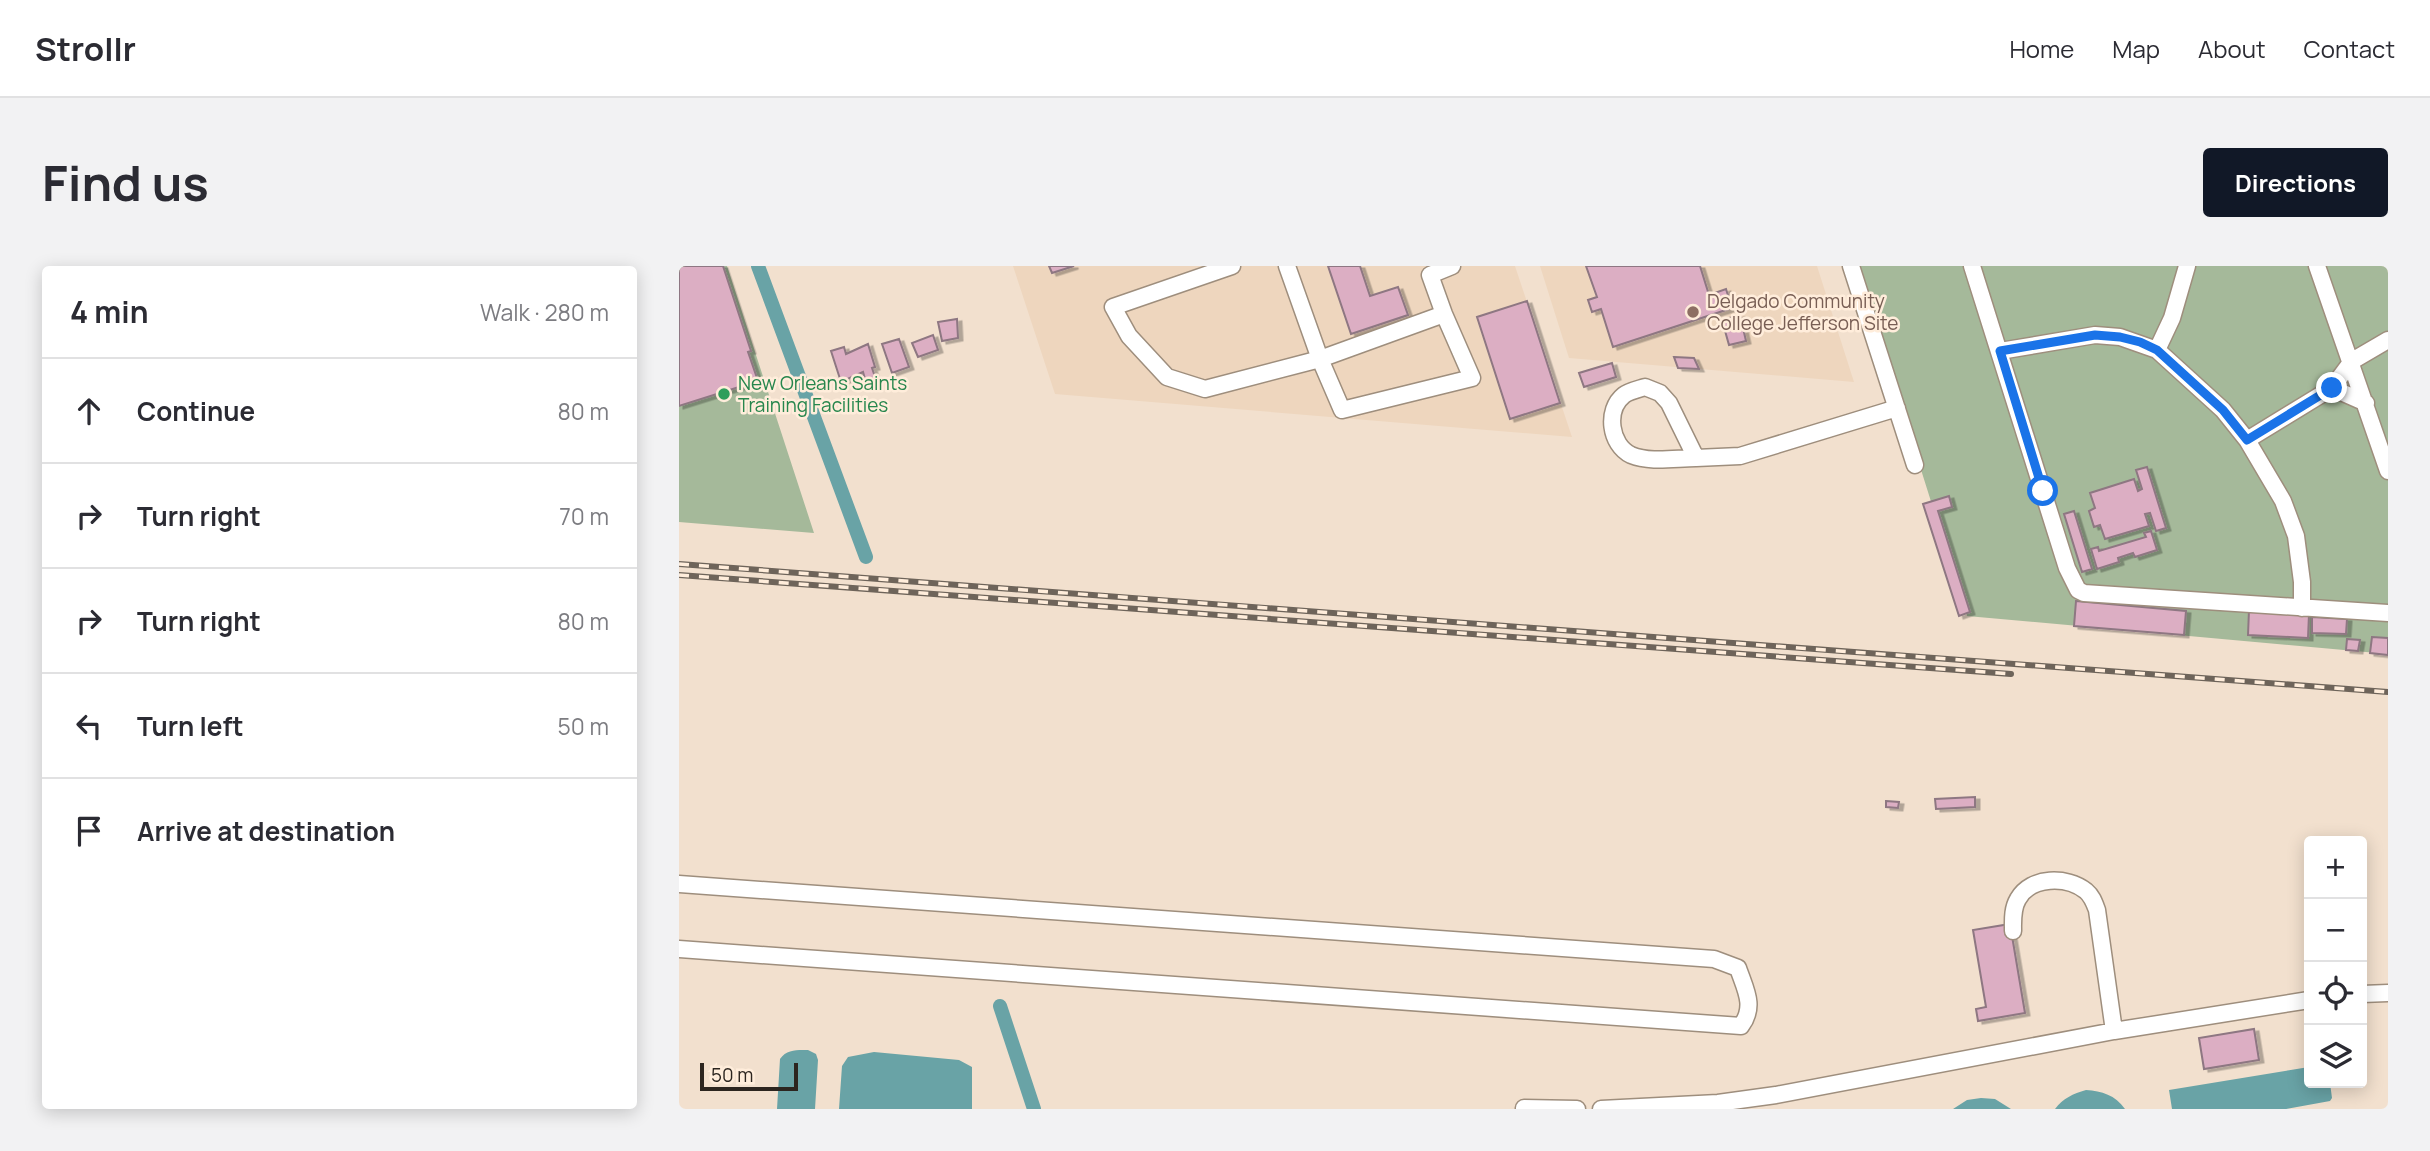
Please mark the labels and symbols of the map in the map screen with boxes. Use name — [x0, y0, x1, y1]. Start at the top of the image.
place label: Delgado Community College Jefferson Site — [1707, 288, 1898, 336]
marker: Delgado Community College Jefferson Site — [1685, 304, 1701, 320]
place label: New Orleans Saints Training Facilities — [738, 370, 907, 418]
route end — [2316, 372, 2347, 403]
marker: New Orleans Saints Training Facilities — [716, 386, 732, 402]
route start — [2027, 475, 2058, 506]
scale bar — [700, 1060, 798, 1092]

